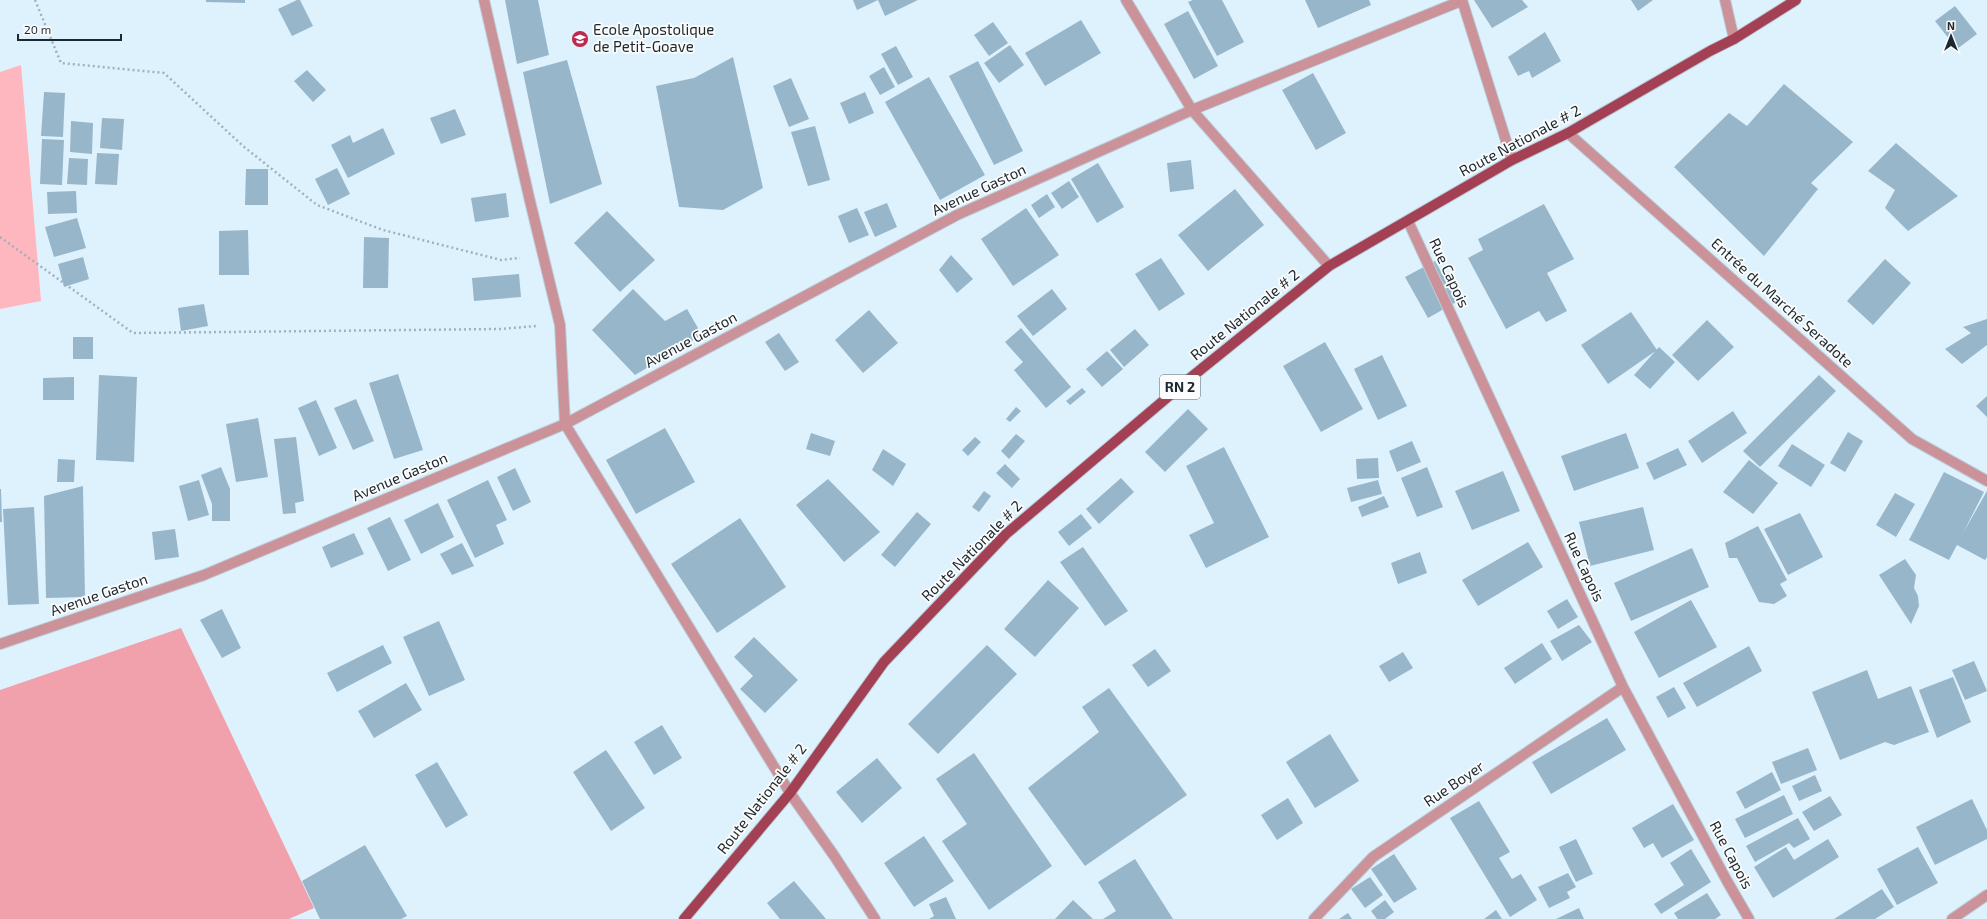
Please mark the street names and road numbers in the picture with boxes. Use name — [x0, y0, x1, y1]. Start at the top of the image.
street label: Route Nationale # 2 — [1456, 100, 1583, 180]
street label: Avenue Gaston — [929, 159, 1029, 219]
street label: Entrée du Marché Seradote — [1708, 234, 1857, 371]
street label: Rue Capois — [1426, 235, 1474, 310]
street label: Route Nationale # 2 — [1186, 265, 1302, 364]
street label: Avenue Gaston — [641, 307, 740, 371]
road number: RN 2 — [1160, 375, 1200, 399]
street label: Avenue Gaston — [349, 448, 450, 504]
street label: Route Nationale # 2 — [917, 496, 1025, 604]
street label: Rue Capois — [1561, 529, 1609, 604]
street label: Avenue Gaston — [48, 569, 150, 619]
street label: Route Nationale # 2 — [713, 740, 810, 857]
street label: Rue Boyer — [1420, 756, 1487, 810]
street label: Rue Capois — [1706, 817, 1757, 892]

